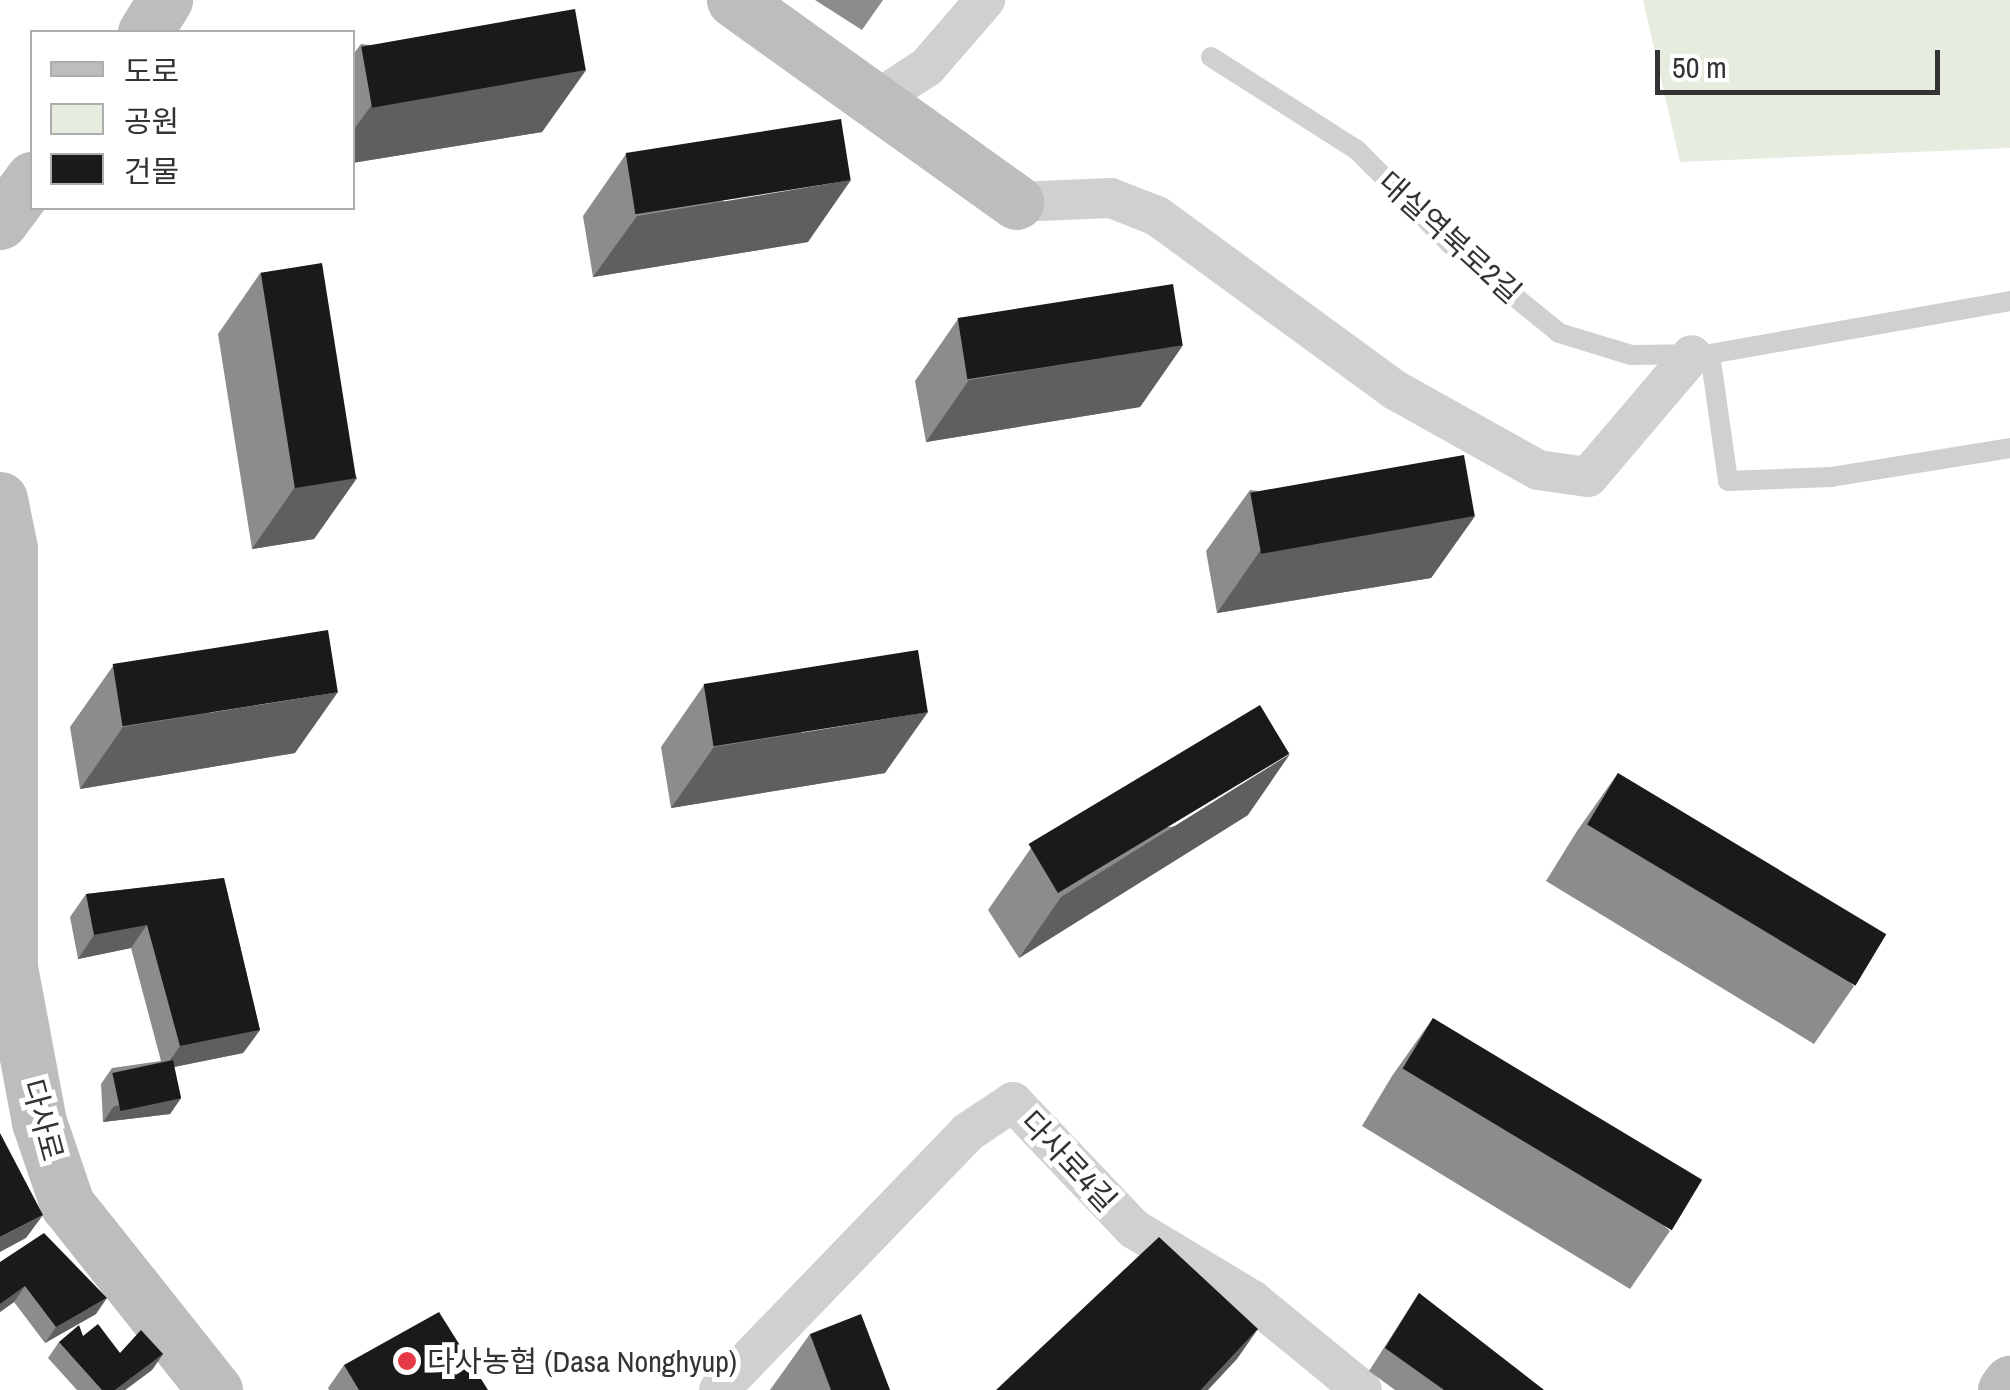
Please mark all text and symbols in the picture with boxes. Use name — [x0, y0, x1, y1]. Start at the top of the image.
legend — [30, 30, 355, 210]
scale bar — [1660, 30, 1945, 92]
text: 50 m — [1672, 47, 1727, 87]
text: 도로 — [124, 51, 179, 91]
text: 공원 — [124, 101, 179, 141]
text: 건물 — [124, 151, 179, 191]
street label: 대실역북로2길 — [1371, 164, 1529, 310]
street label: 다사로 — [15, 1075, 71, 1165]
street label: 다사로4길 — [1014, 1103, 1124, 1219]
place label: 다사농협 (Dasa Nonghyup) — [427, 1343, 737, 1379]
marker: 다사농협 (Dasa Nonghyup) — [396, 1350, 418, 1372]

